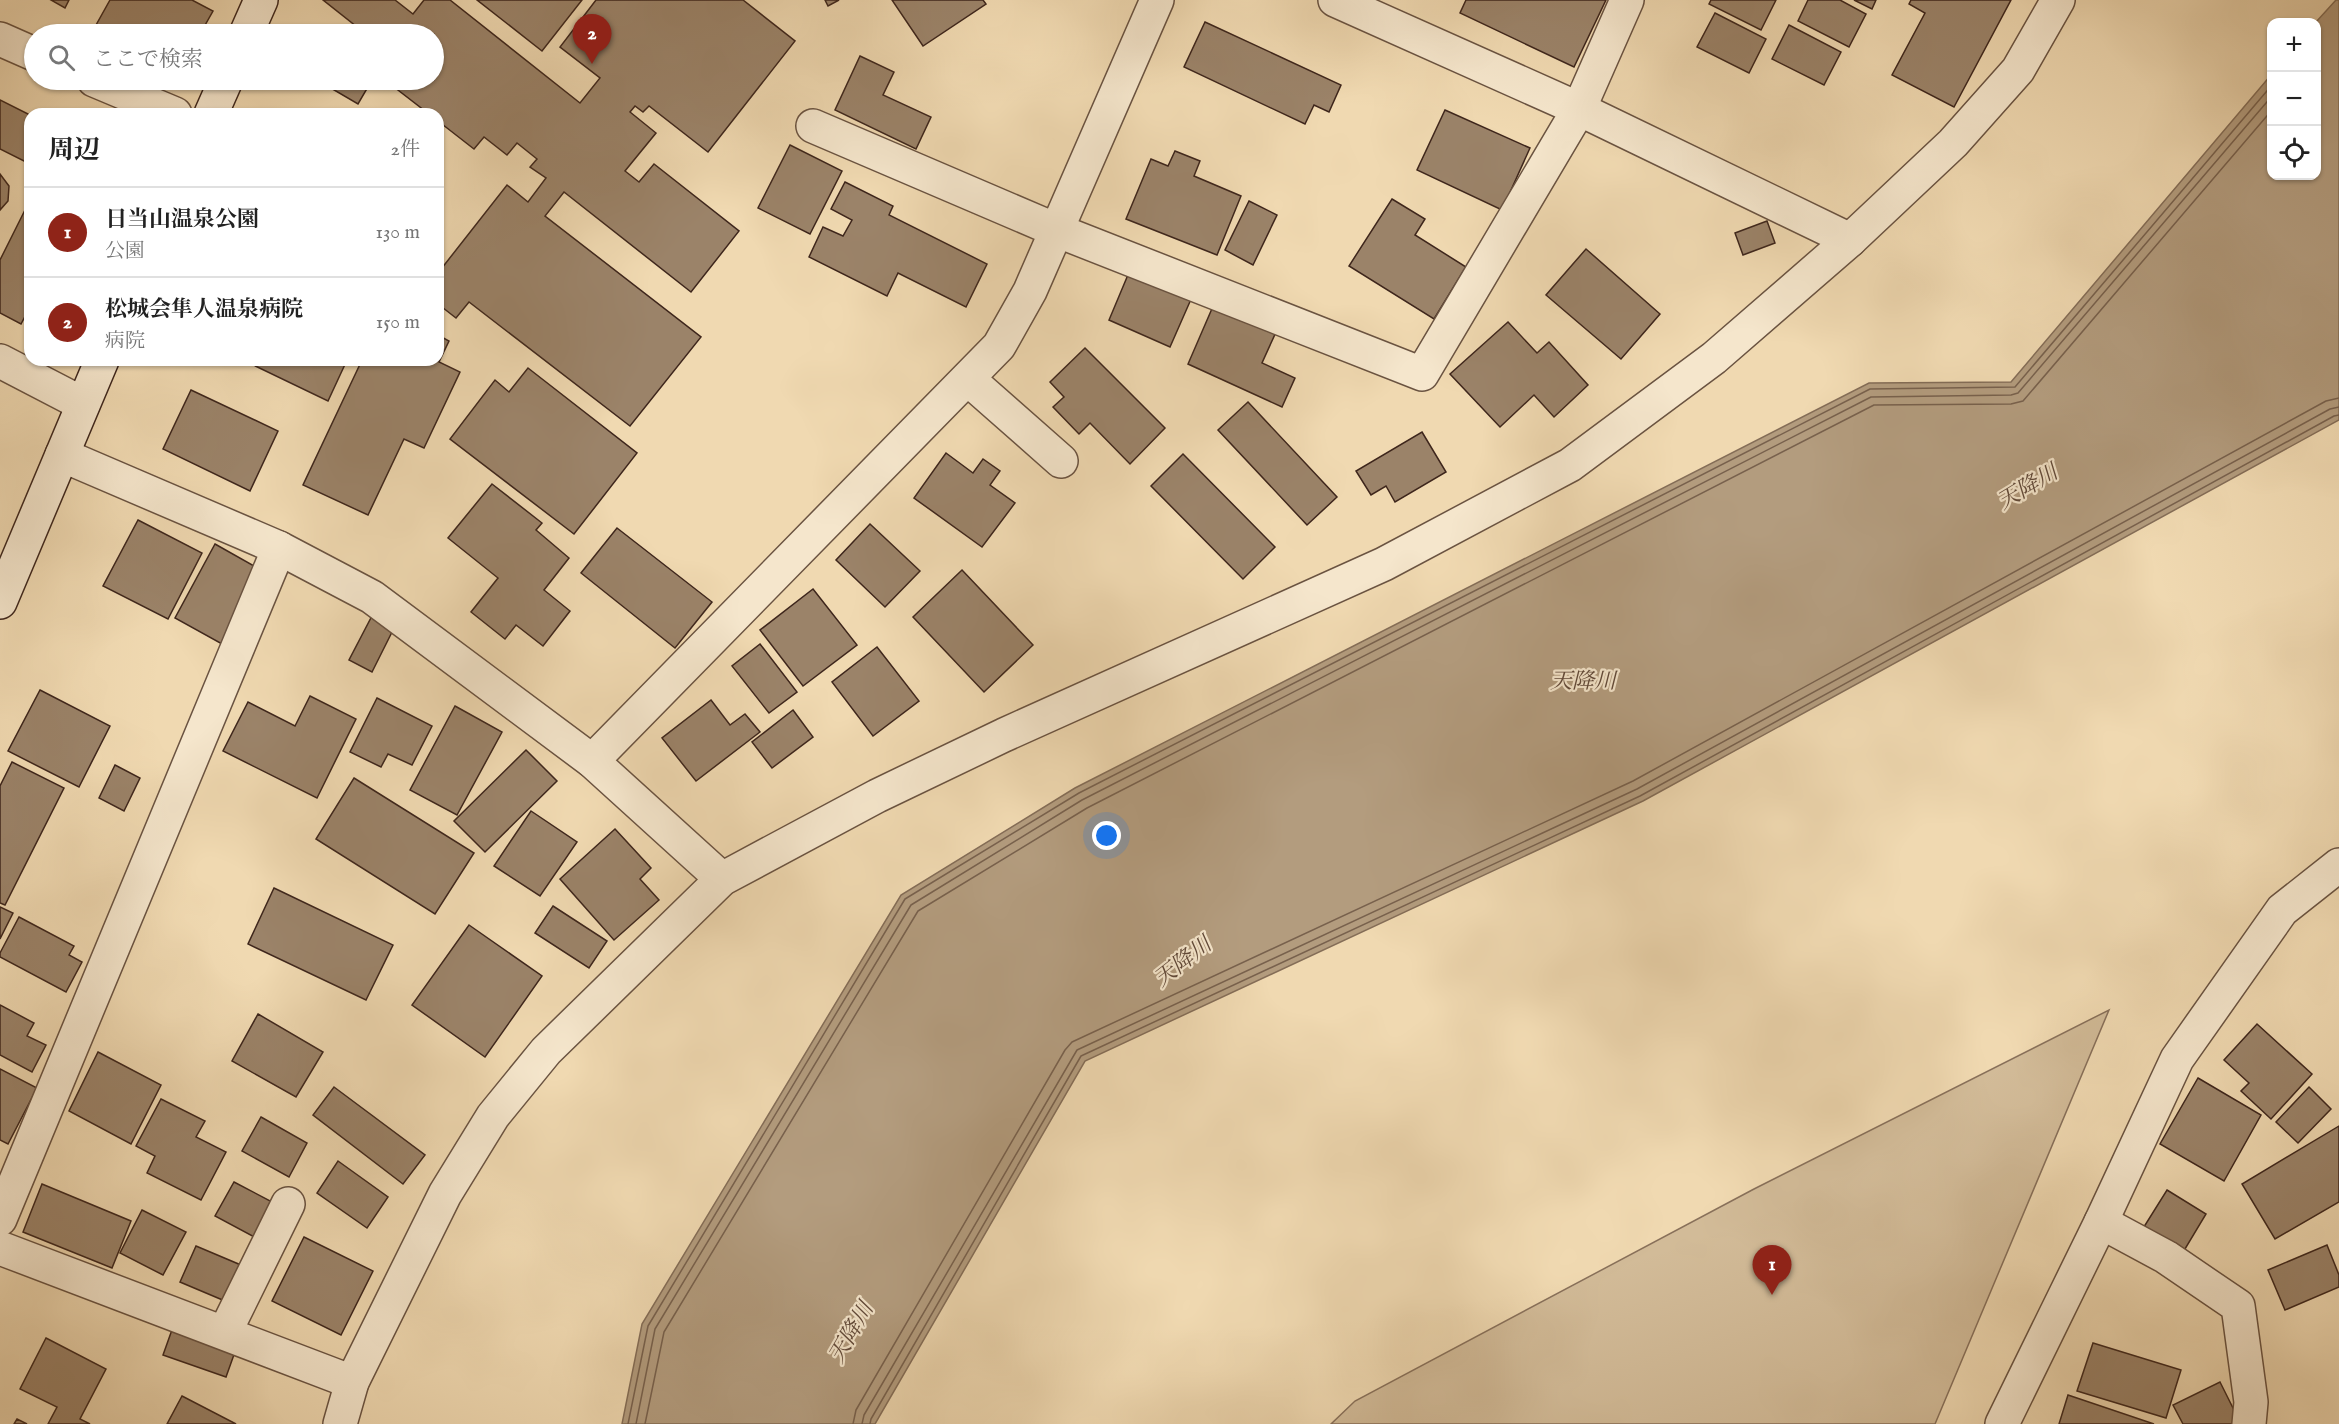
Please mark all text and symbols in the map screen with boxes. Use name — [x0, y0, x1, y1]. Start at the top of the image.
pin: 2 — [572, 14, 612, 64]
map controls — [2267, 18, 2321, 180]
button: + — [2267, 18, 2321, 72]
search box — [24, 24, 444, 90]
icon: search — [45, 41, 78, 74]
text: ここで検索 — [93, 46, 203, 74]
button: − — [2267, 72, 2321, 126]
button: locate — [2267, 126, 2321, 180]
text: 周辺 — [48, 134, 100, 167]
text: 2件 — [391, 137, 420, 162]
text: 日当山温泉公園 — [105, 206, 259, 234]
text: 1 — [64, 220, 71, 245]
text: 130 m — [375, 220, 420, 245]
text: 公園 — [105, 239, 145, 264]
text: 松城会隼人温泉病院 — [105, 296, 303, 324]
text: 2 — [63, 310, 72, 335]
text: 150 m — [376, 310, 420, 335]
text: 病院 — [105, 329, 145, 354]
water label: 天降川 — [1993, 458, 2065, 517]
water label: 天降川 — [1550, 668, 1618, 696]
your location — [1092, 821, 1121, 850]
water label: 天降川 — [1149, 930, 1219, 994]
pin: 1 — [1752, 1246, 1792, 1295]
water label: 天降川 — [823, 1296, 881, 1369]

